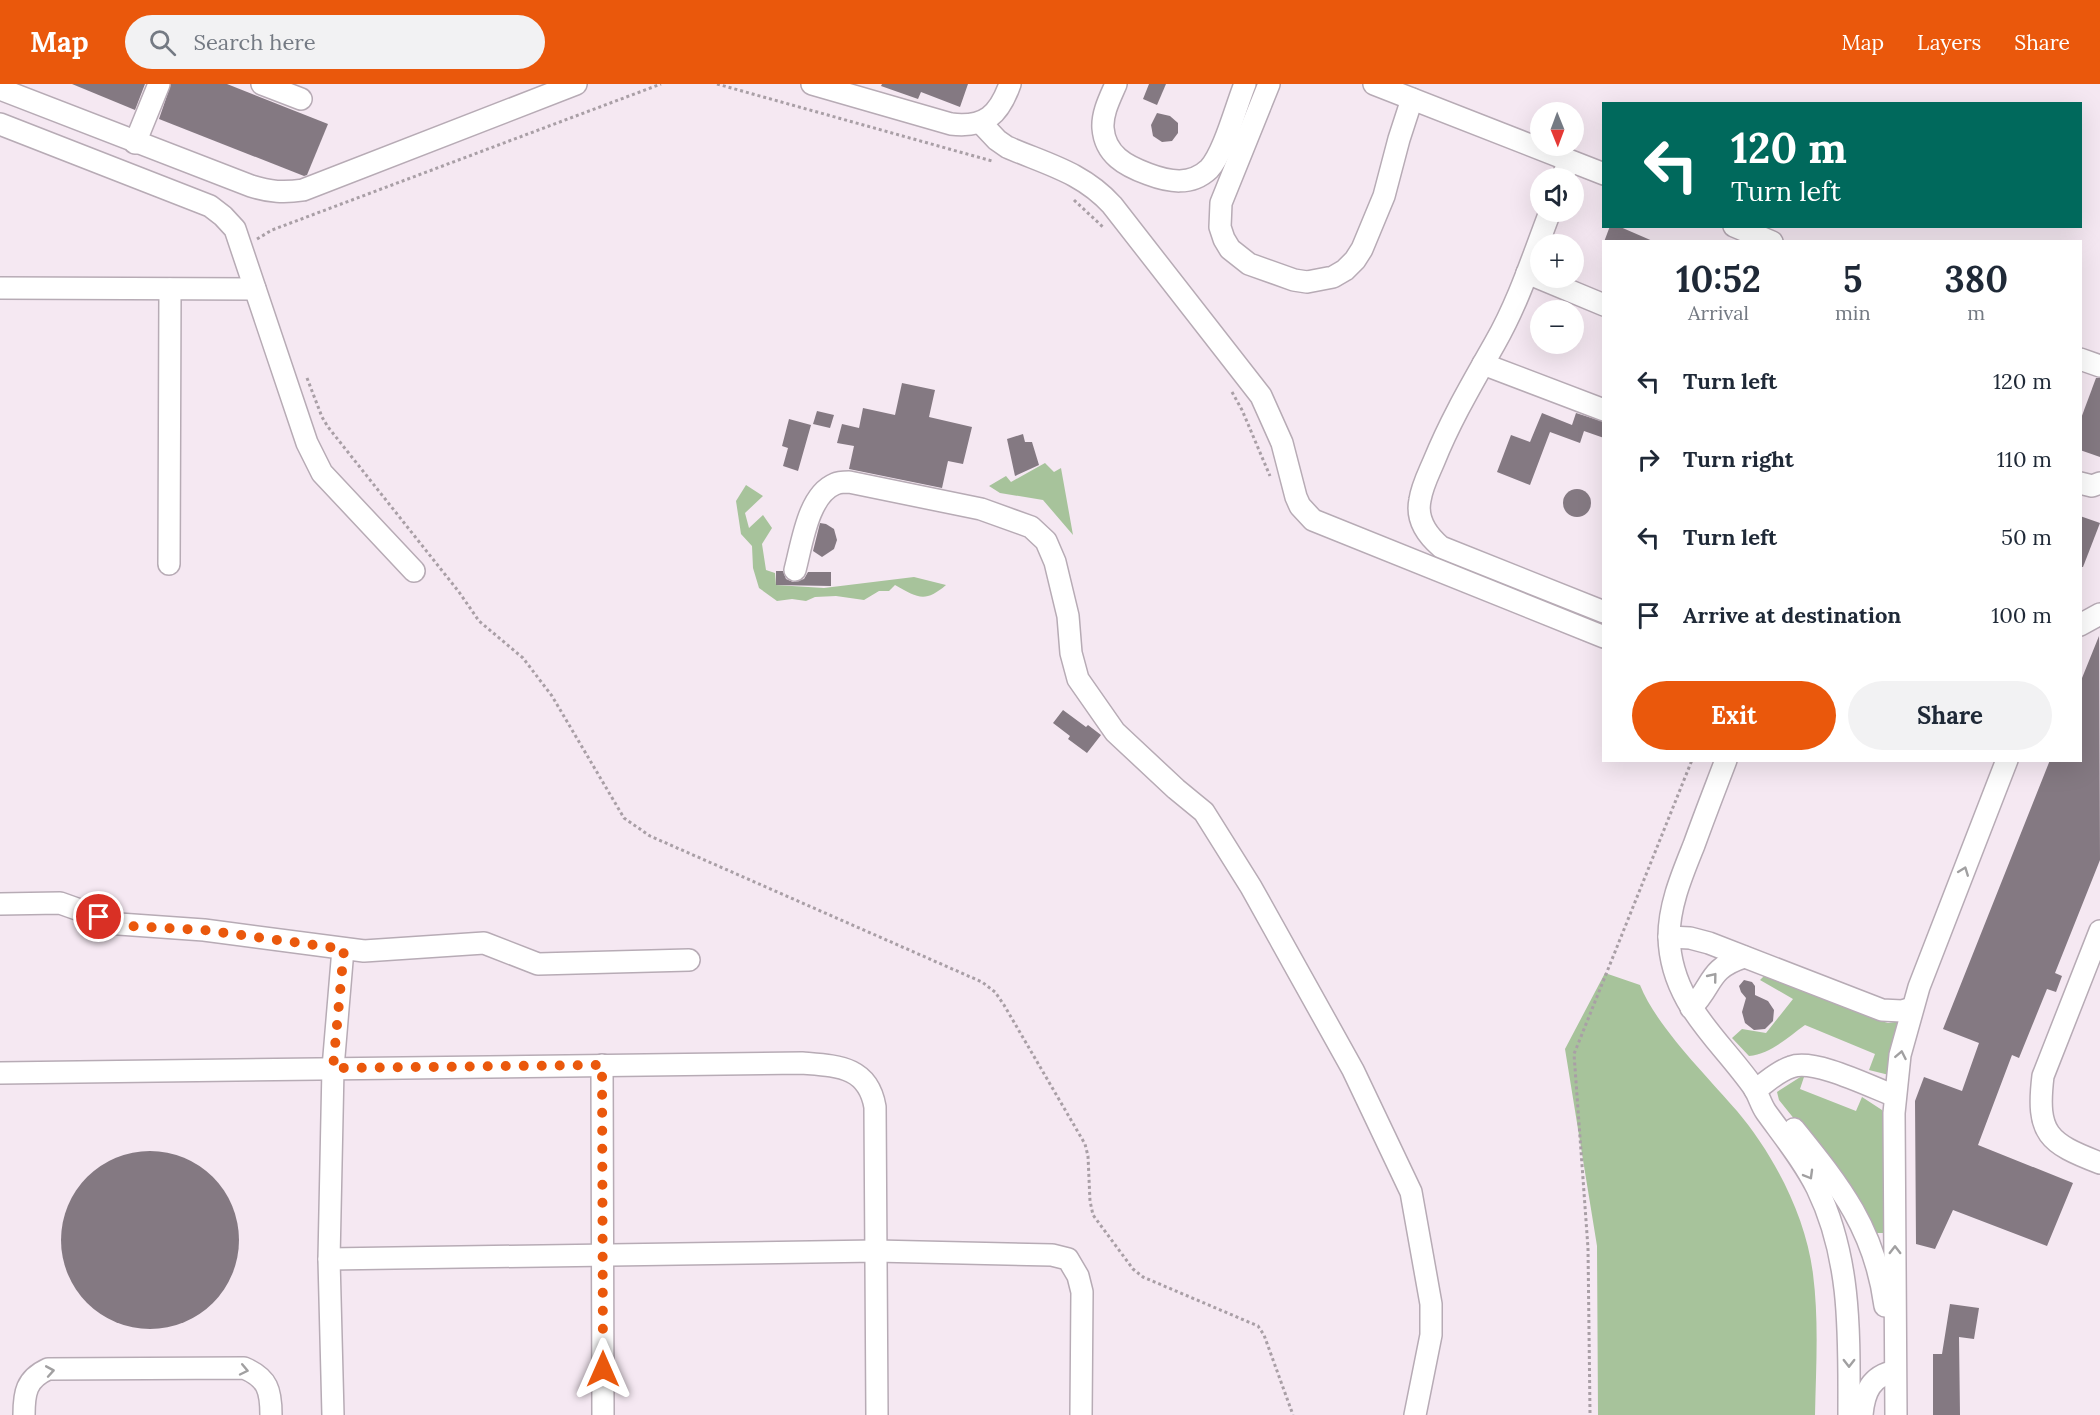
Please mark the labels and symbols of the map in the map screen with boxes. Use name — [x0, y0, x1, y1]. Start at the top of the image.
north arrow — [1530, 102, 1584, 156]
one-way arrow — [1956, 866, 1969, 877]
pin — [73, 891, 124, 942]
one-way arrow — [1706, 973, 1717, 984]
one-way arrow — [1894, 1051, 1907, 1061]
one-way arrow — [1802, 1168, 1814, 1179]
one-way arrow — [1889, 1245, 1901, 1254]
position arrow — [571, 1337, 635, 1401]
one-way arrow — [1843, 1358, 1855, 1367]
one-way arrow — [239, 1363, 249, 1376]
one-way arrow — [45, 1365, 55, 1377]

